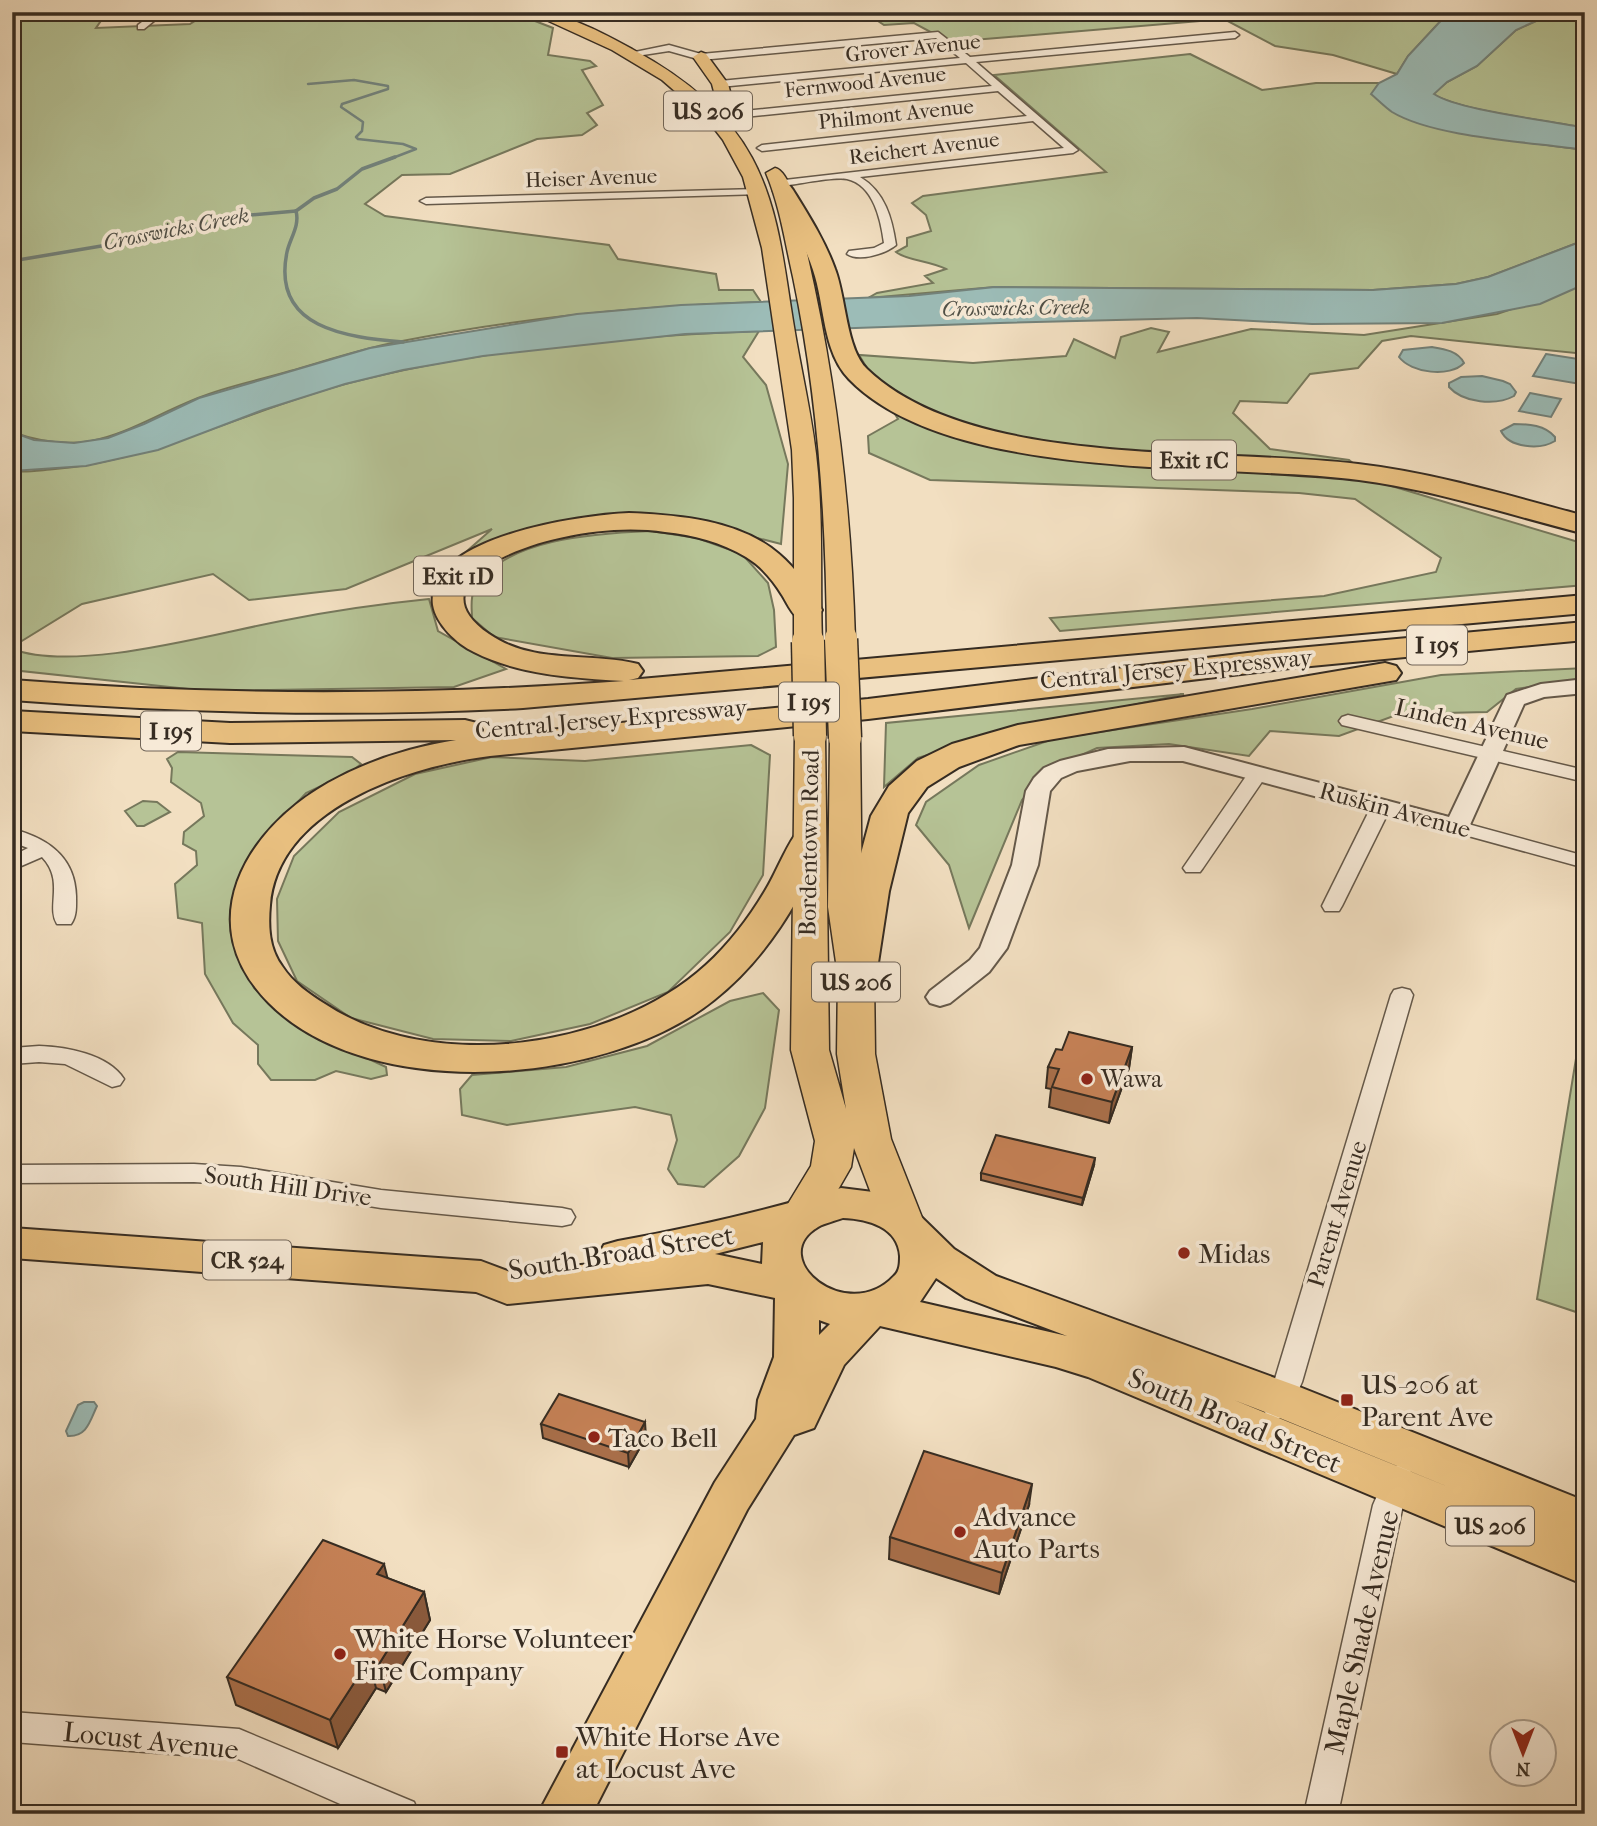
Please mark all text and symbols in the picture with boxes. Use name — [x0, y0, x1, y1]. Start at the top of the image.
street label: Grover Avenue — [844, 29, 982, 67]
street label: Fernwood Avenue — [783, 62, 947, 102]
road number: US 206 — [664, 92, 752, 130]
street label: Philmont Avenue — [817, 94, 975, 134]
street label: Reichert Avenue — [847, 127, 1001, 169]
street label: Heiser Avenue — [524, 164, 658, 192]
water label: Crosswicks Creek — [101, 203, 251, 255]
water label: Crosswicks Creek — [942, 295, 1090, 321]
road number: Exit 1C — [1152, 440, 1236, 480]
road number: Exit 1D — [414, 556, 502, 596]
road number: I 195 — [1407, 625, 1467, 664]
street label: Central Jersey Expressway — [1039, 643, 1314, 695]
road number: I 195 — [779, 682, 839, 722]
street label: Central Jersey Expressway — [474, 693, 749, 745]
street label: Linden Avenue — [1392, 693, 1552, 755]
road number: I 195 — [141, 712, 201, 750]
street label: Bordentown Road — [793, 748, 825, 937]
street label: Ruskin Avenue — [1316, 776, 1474, 844]
road number: US 206 — [812, 962, 900, 1001]
place label: Wawa — [1100, 1065, 1163, 1093]
marker: Wawa — [1079, 1071, 1095, 1087]
street label: Parent Avenue — [1301, 1137, 1373, 1291]
street label: South Hill Drive — [203, 1160, 373, 1212]
street label: South Broad Street — [506, 1218, 736, 1287]
place label: Midas — [1198, 1237, 1270, 1270]
road number: CR 524 — [203, 1240, 291, 1280]
marker: Midas — [1176, 1245, 1192, 1261]
street label: South Broad Street — [1123, 1361, 1346, 1480]
place label: US-206 at Parent Ave — [1361, 1368, 1493, 1433]
marker: US-206 at Parent Ave — [1339, 1392, 1355, 1408]
place label: Taco Bell — [608, 1421, 718, 1454]
marker: Taco Bell — [586, 1429, 602, 1445]
place label: Advance Auto Parts — [973, 1500, 1100, 1565]
road number: US 206 — [1446, 1506, 1534, 1546]
street label: Maple Shade Avenue — [1317, 1507, 1406, 1757]
marker: Advance Auto Parts — [952, 1524, 968, 1540]
place label: White Horse Volunteer Fire Company — [353, 1622, 633, 1687]
marker: White Horse Volunteer Fire Company — [332, 1646, 348, 1662]
street label: Locust Avenue — [62, 1715, 240, 1766]
north arrow — [1488, 1717, 1558, 1787]
place label: White Horse Ave at Locust Ave — [575, 1720, 780, 1785]
marker: White Horse Ave at Locust Ave — [554, 1744, 570, 1760]
text: N — [1515, 1758, 1530, 1780]

